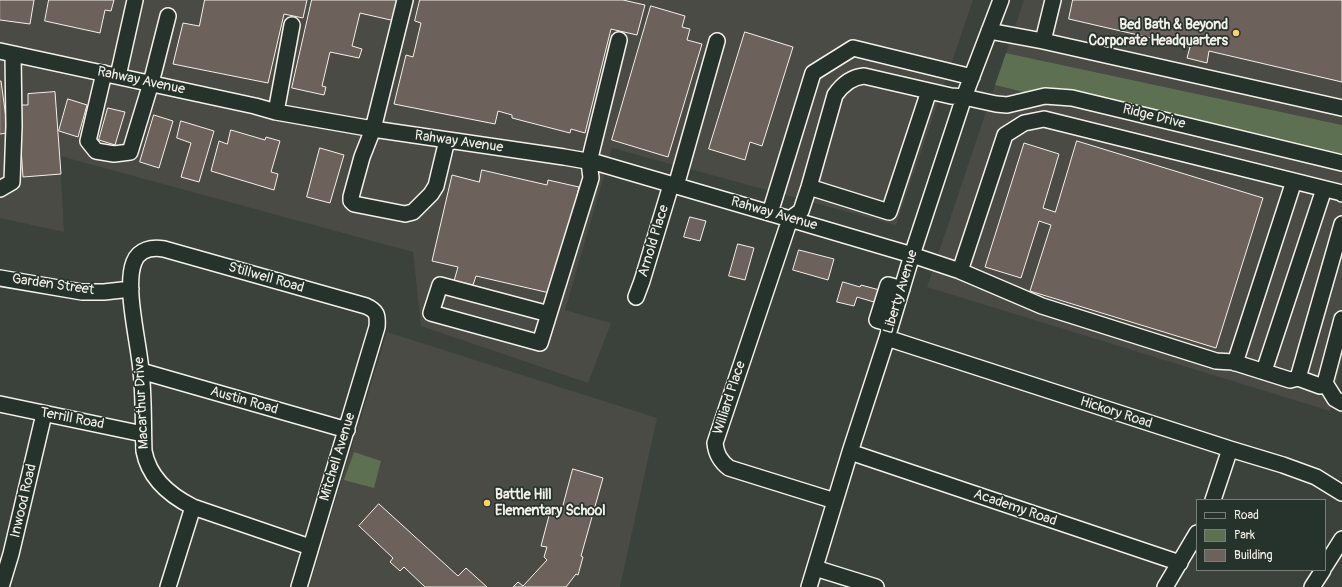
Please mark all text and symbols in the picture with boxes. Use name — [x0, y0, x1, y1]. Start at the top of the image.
place label: Bed Bath & Beyond Corporate Headquarters — [1089, 17, 1228, 50]
marker: Bed Bath & Beyond Corporate Headquarters — [1231, 28, 1241, 38]
street label: Rahway Avenue — [96, 64, 186, 98]
street label: Ridge Drive — [1121, 101, 1187, 133]
street label: Rahway Avenue — [414, 127, 504, 157]
street label: Rahway Avenue — [729, 194, 819, 234]
street label: Arnold Place — [635, 203, 673, 279]
street label: Liberty Avenue — [880, 248, 922, 336]
street label: Stillwell Road — [226, 259, 306, 297]
street label: Garden Street — [11, 271, 95, 299]
street label: Macarthur Drive — [131, 356, 153, 450]
street label: Williard Place — [710, 359, 750, 437]
street label: Austin Road — [208, 383, 280, 419]
street label: Hickory Road — [1078, 393, 1154, 433]
street label: Terrill Road — [38, 405, 106, 433]
street label: Mitchell Avenue — [317, 411, 359, 503]
street label: Inwood Road — [7, 462, 41, 540]
street label: Academy Road — [971, 486, 1059, 530]
place label: Battle Hill Elementary School — [495, 487, 606, 520]
marker: Battle Hill Elementary School — [482, 498, 492, 508]
legend — [1196, 499, 1326, 571]
text: Road — [1234, 508, 1259, 523]
text: Park — [1234, 528, 1255, 543]
text: Building — [1234, 548, 1273, 563]

